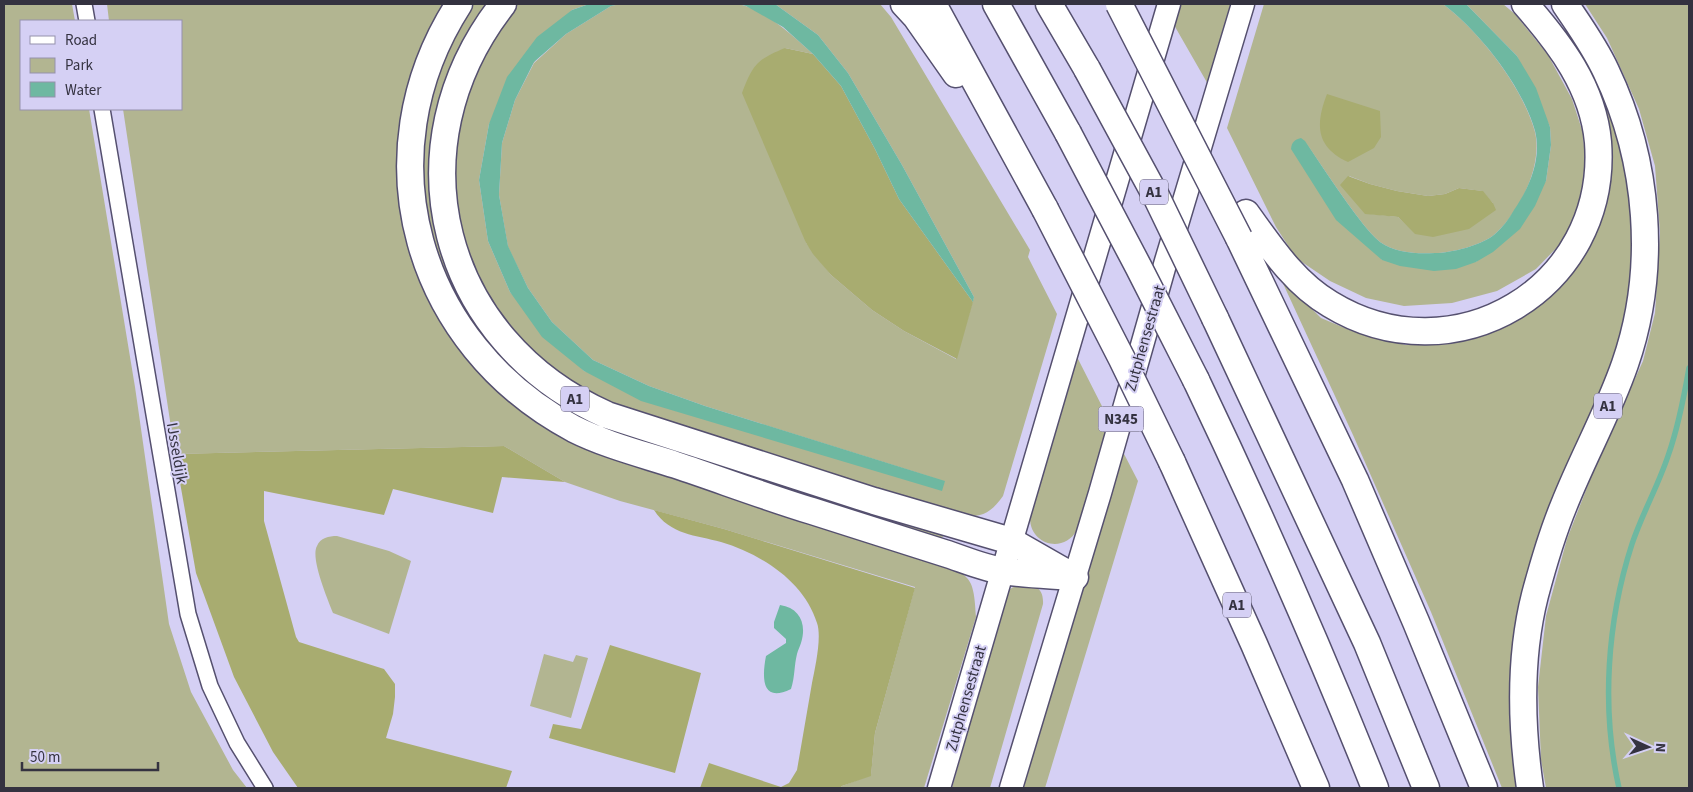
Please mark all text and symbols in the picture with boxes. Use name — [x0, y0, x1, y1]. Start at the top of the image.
legend — [20, 20, 182, 110]
text: Road — [65, 30, 97, 51]
text: Park — [65, 55, 94, 76]
text: Water — [65, 80, 102, 101]
road number: A1 — [1140, 180, 1168, 204]
street label: Zutphensestraat — [1119, 282, 1171, 394]
road number: A1 — [561, 386, 589, 412]
road number: A1 — [1594, 394, 1622, 418]
road number: N345 — [1098, 406, 1144, 432]
street label: IJsseldijk — [161, 421, 193, 486]
road number: A1 — [1223, 592, 1251, 618]
street label: Zutphensestraat — [940, 642, 992, 754]
north arrow — [1623, 722, 1673, 772]
scale bar — [22, 740, 159, 772]
text: N — [1650, 742, 1670, 753]
text: 50 m — [30, 747, 60, 768]

